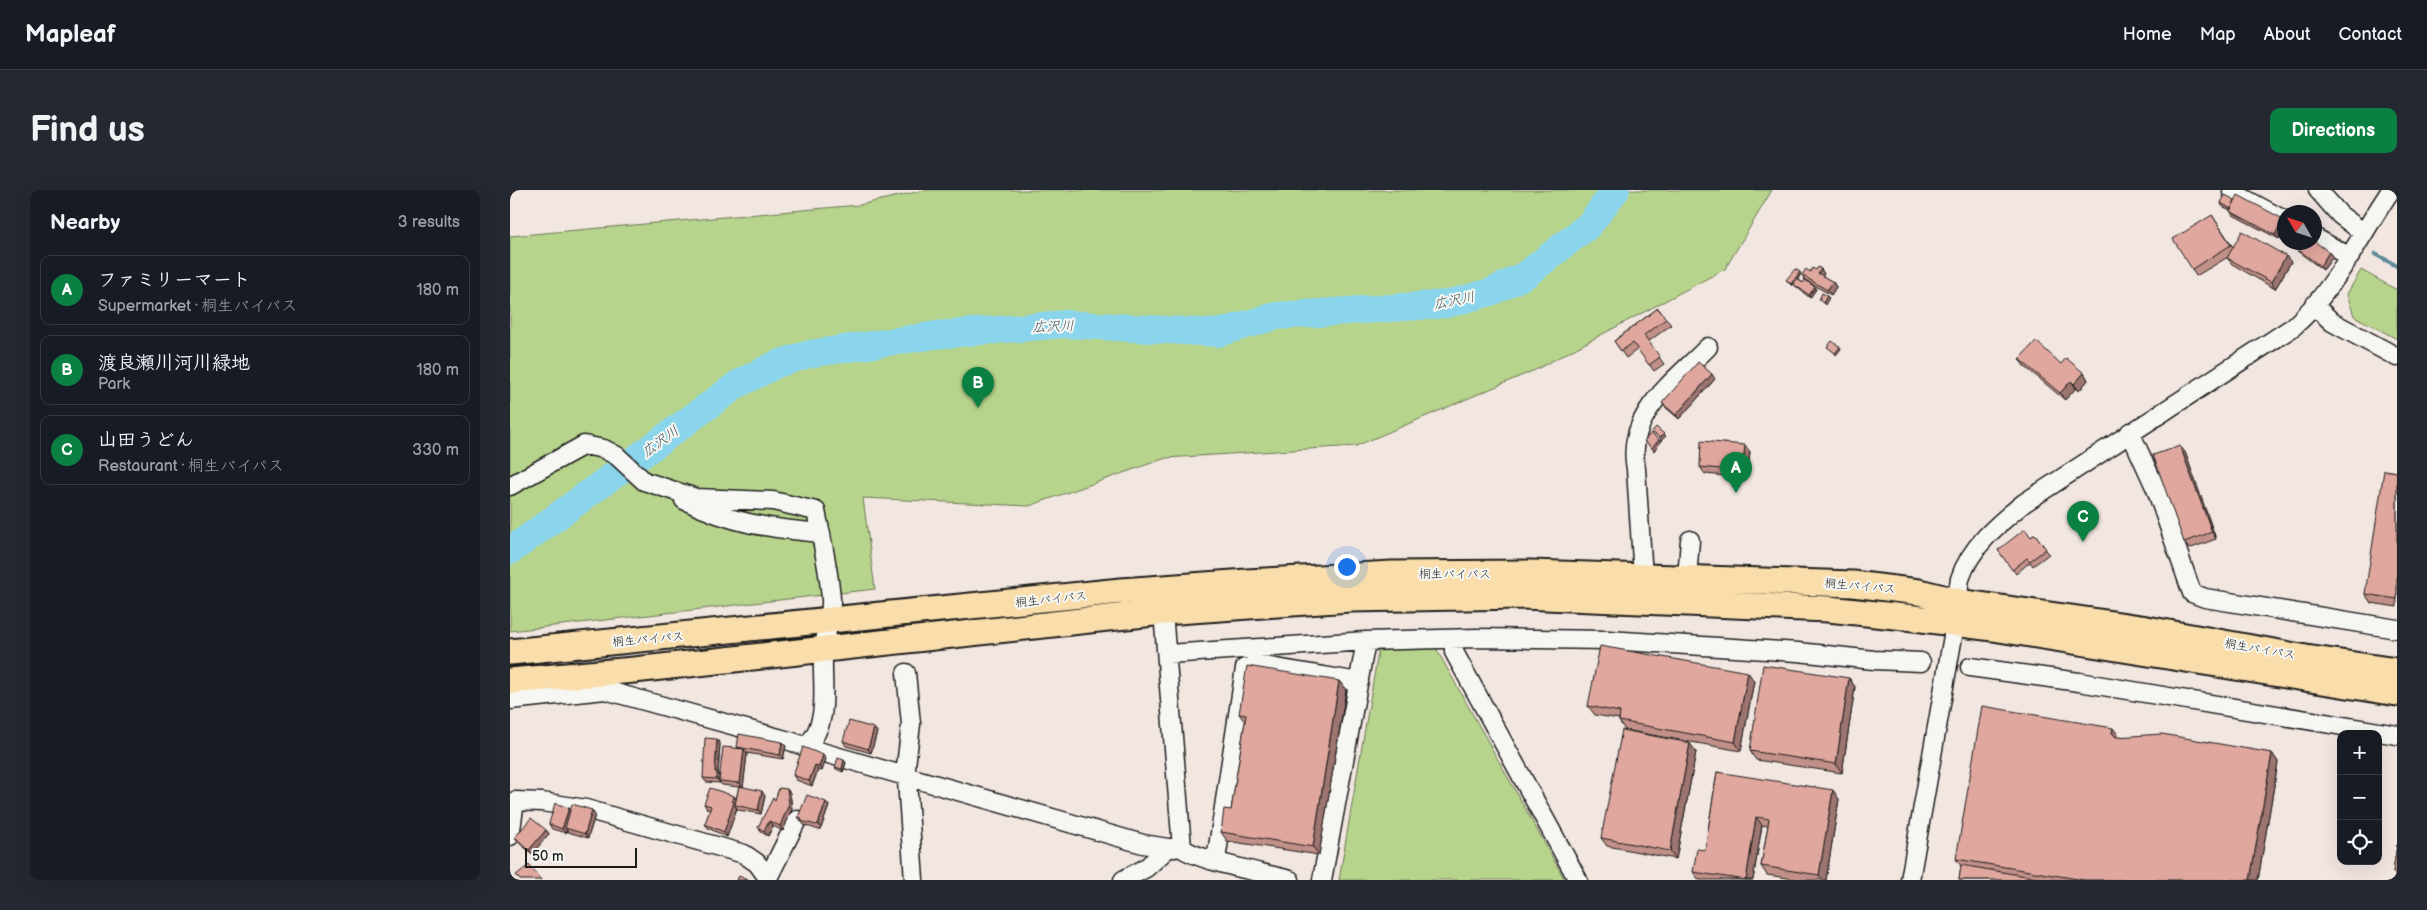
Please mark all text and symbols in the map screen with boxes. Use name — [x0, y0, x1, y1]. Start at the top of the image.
text: Mapleaf — [25, 20, 116, 49]
text: Home — [2123, 24, 2172, 45]
text: Map — [2200, 24, 2236, 45]
text: About — [2264, 24, 2311, 45]
text: Contact — [2339, 24, 2402, 45]
button: Directions — [2270, 108, 2397, 153]
text: Find us — [30, 109, 145, 152]
north arrow — [2277, 205, 2322, 250]
text: Nearby — [50, 210, 120, 235]
text: 3 results — [398, 213, 460, 232]
text: ファミリーマート — [98, 269, 251, 292]
text: A — [62, 281, 72, 300]
text: 180 m — [417, 281, 459, 300]
water label: 広沢川 — [1432, 288, 1476, 313]
text: Supermarket · 桐生バイパス — [98, 297, 297, 316]
water label: 広沢川 — [1032, 317, 1074, 336]
text: 渡良瀬川河川緑地 — [98, 352, 250, 375]
text: B — [61, 361, 73, 380]
text: 180 m — [417, 361, 459, 380]
pin: B — [962, 367, 994, 408]
text: Park — [98, 375, 130, 394]
water label: 広沢川 — [638, 422, 682, 461]
text: 山田うどん — [98, 429, 194, 452]
text: C — [61, 441, 73, 460]
text: 330 m — [412, 441, 459, 460]
pin: A — [1720, 452, 1752, 493]
text: Restaurant · 桐生バイパス — [98, 457, 284, 476]
pin: C — [2067, 501, 2099, 542]
your location — [1334, 554, 1360, 580]
street label: 桐生バイパス — [1419, 567, 1491, 582]
street label: 桐生バイパス — [1824, 576, 1896, 597]
street label: 桐生バイパス — [1015, 588, 1088, 611]
street label: 桐生バイパス — [612, 629, 684, 650]
street label: 桐生バイパス — [2223, 636, 2297, 663]
map controls — [2337, 730, 2382, 865]
button: + — [2337, 730, 2382, 775]
button: − — [2337, 775, 2382, 820]
button: locate — [2337, 820, 2382, 865]
scale bar — [525, 845, 638, 868]
text: 50 m — [532, 848, 564, 865]

